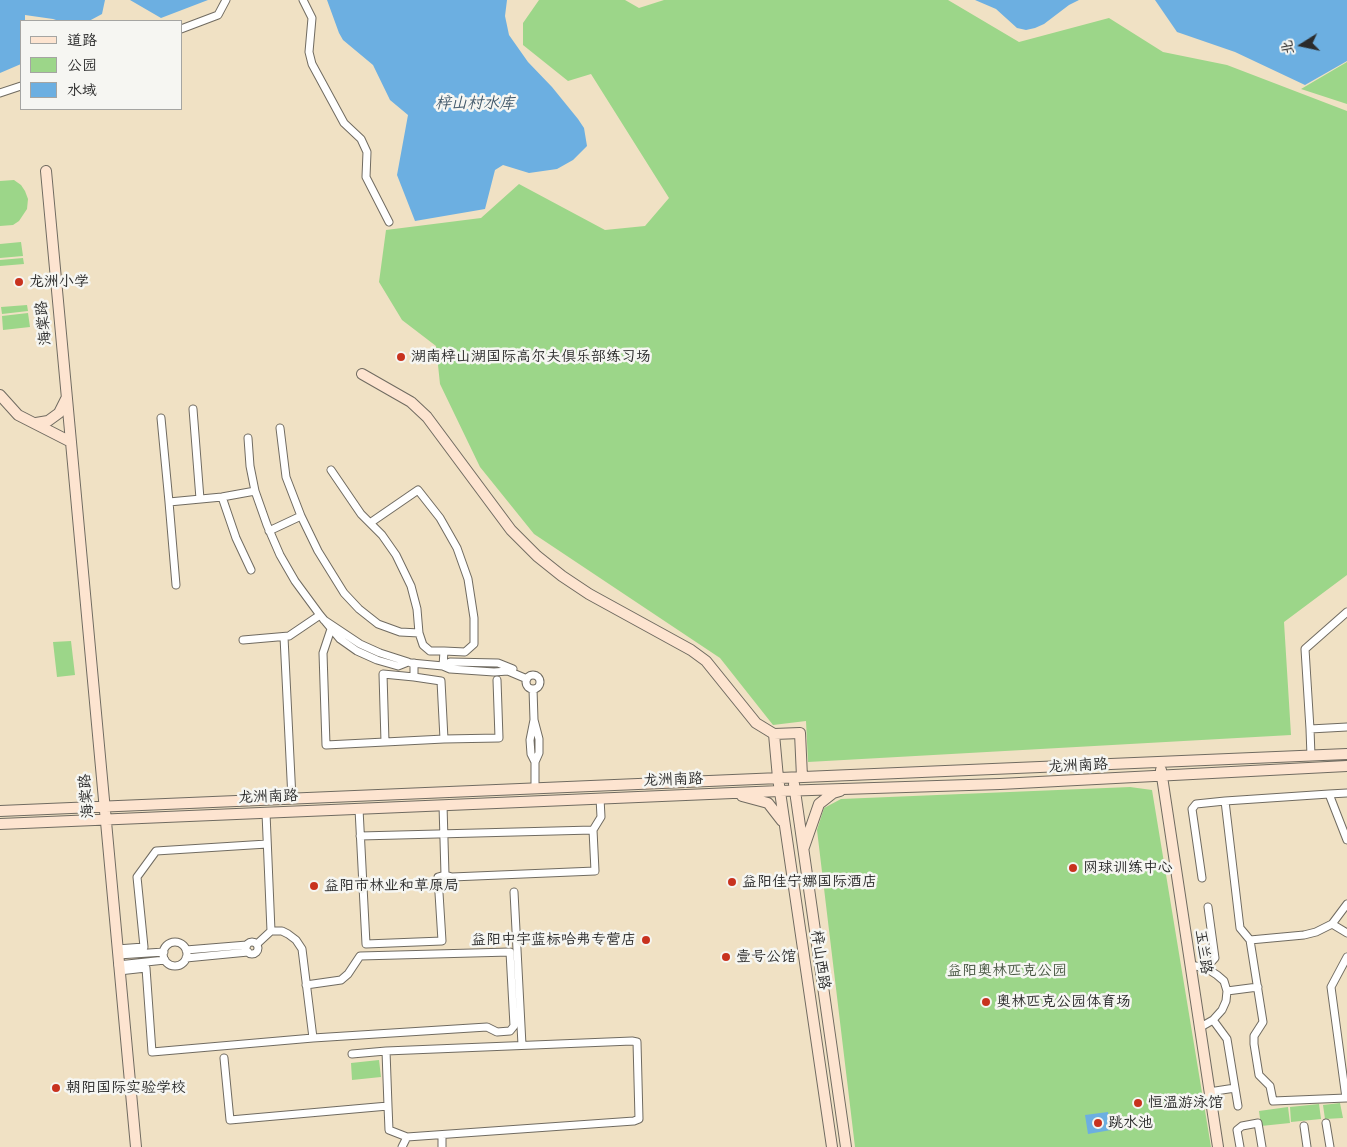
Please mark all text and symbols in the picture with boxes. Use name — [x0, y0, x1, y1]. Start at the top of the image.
legend — [20, 20, 182, 110]
north arrow — [1277, 20, 1327, 70]
text: 道路 — [67, 30, 97, 50]
text: 北 — [1277, 39, 1297, 56]
text: 公园 — [67, 55, 97, 75]
text: 水域 — [67, 80, 97, 100]
water label: 梓山村水库 — [435, 94, 515, 114]
place label: 龙洲小学 — [29, 273, 89, 291]
marker: 龙洲小学 — [13, 276, 25, 288]
street label: 海棠路 — [33, 300, 55, 346]
place label: 湖南梓山湖国际高尔夫俱乐部练习场 — [411, 348, 651, 366]
marker: 湖南梓山湖国际高尔夫俱乐部练习场 — [395, 351, 407, 363]
street label: 龙洲南路 — [1048, 755, 1108, 777]
street label: 龙洲南路 — [643, 770, 703, 790]
street label: 海棠路 — [76, 773, 98, 819]
street label: 龙洲南路 — [238, 787, 298, 807]
place label: 网球训练中心 — [1083, 859, 1173, 877]
marker: 网球训练中心 — [1067, 862, 1079, 874]
place label: 益阳佳宁娜国际酒店 — [742, 873, 877, 891]
marker: 益阳佳宁娜国际酒店 — [726, 876, 738, 888]
place label: 益阳市林业和草原局 — [324, 877, 459, 895]
marker: 益阳市林业和草原局 — [308, 880, 320, 892]
street label: 玉兰路 — [1191, 928, 1215, 976]
street label: 梓山西路 — [807, 929, 833, 991]
place label: 益阳中宇蓝标哈弗专营店 — [471, 931, 636, 949]
marker: 益阳中宇蓝标哈弗专营店 — [640, 934, 652, 946]
place label: 壹号公馆 — [736, 948, 796, 966]
marker: 壹号公馆 — [720, 951, 732, 963]
park label: 益阳奥林匹克公园 — [947, 962, 1067, 980]
place label: 奥林匹克公园体育场 — [996, 993, 1131, 1011]
marker: 奥林匹克公园体育场 — [980, 996, 992, 1008]
place label: 朝阳国际实验学校 — [66, 1079, 186, 1097]
marker: 朝阳国际实验学校 — [50, 1082, 62, 1094]
place label: 恒温游泳馆 — [1148, 1094, 1223, 1112]
marker: 恒温游泳馆 — [1132, 1097, 1144, 1109]
place label: 跳水池 — [1108, 1114, 1153, 1132]
marker: 跳水池 — [1092, 1117, 1104, 1129]

